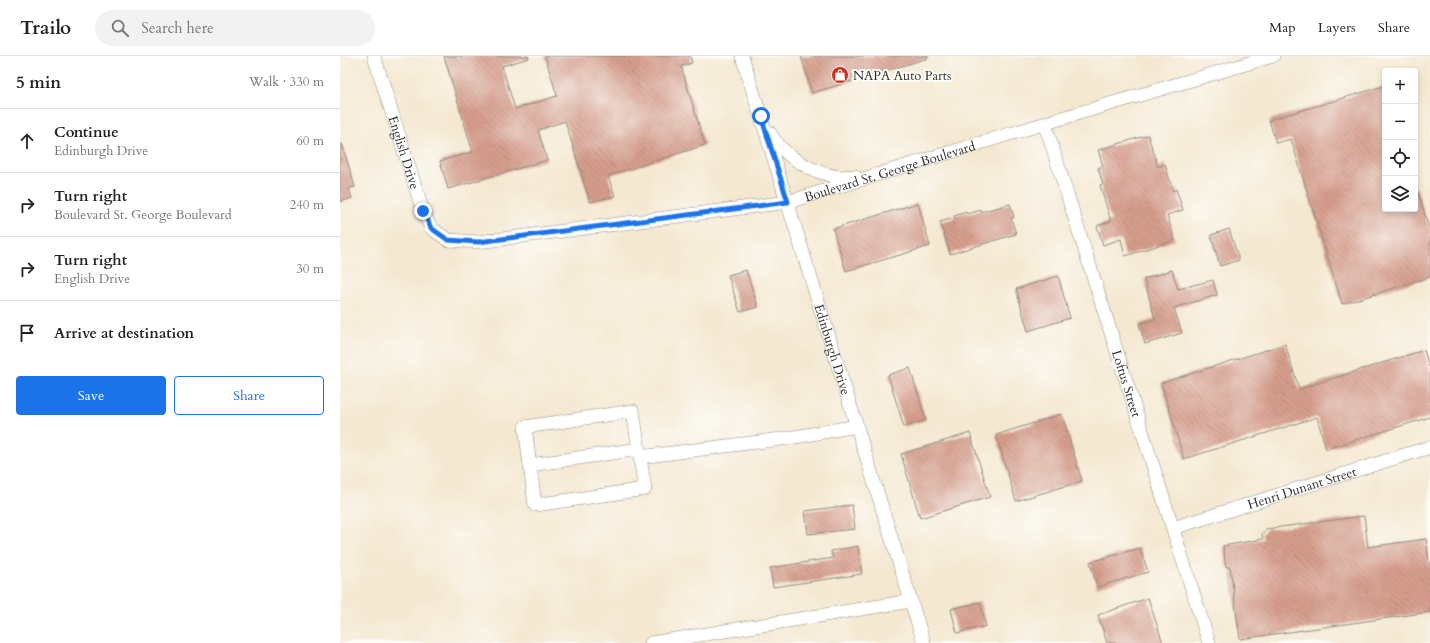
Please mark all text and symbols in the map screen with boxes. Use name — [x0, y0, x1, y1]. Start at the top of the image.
search box — [95, 10, 375, 46]
text: Trailo — [20, 15, 71, 41]
icon: search — [109, 17, 131, 39]
text: Search here — [141, 18, 214, 38]
text: Map — [1269, 18, 1296, 37]
text: Layers — [1318, 18, 1356, 37]
text: Share — [1378, 18, 1410, 37]
shop icon: NAPA Auto Parts — [830, 65, 850, 85]
place label: NAPA Auto Parts — [853, 67, 951, 85]
map controls — [1382, 68, 1418, 212]
button: + — [1382, 68, 1418, 104]
text: 5 min — [16, 71, 61, 94]
text: Walk · 330 m — [249, 73, 324, 91]
button: − — [1382, 104, 1418, 140]
route start — [752, 107, 770, 125]
street label: English Drive — [383, 114, 424, 192]
text: Continue — [54, 122, 119, 142]
icon: ahead — [16, 130, 38, 152]
text: 60 m — [296, 132, 324, 150]
street label: Boulevard St. George Boulevard — [802, 137, 978, 207]
button: locate — [1382, 140, 1418, 176]
text: Edinburgh Drive — [54, 142, 148, 160]
button: layers — [1382, 176, 1418, 212]
text: Turn right — [54, 186, 127, 206]
icon: right — [16, 194, 38, 216]
text: 240 m — [290, 196, 324, 214]
route end — [414, 202, 432, 220]
text: Boulevard St. George Boulevard — [54, 206, 232, 224]
text: Turn right — [54, 250, 127, 270]
icon: right — [16, 258, 38, 280]
text: 30 m — [296, 260, 324, 278]
text: English Drive — [54, 270, 130, 288]
street label: Edinburgh Drive — [809, 302, 855, 397]
icon: arrive — [16, 322, 38, 344]
text: Arrive at destination — [54, 323, 194, 343]
street label: Loftus Street — [1107, 348, 1145, 419]
button: Save — [16, 376, 166, 415]
button: Share — [174, 376, 324, 415]
street label: Henri Dunant Street — [1245, 463, 1359, 514]

